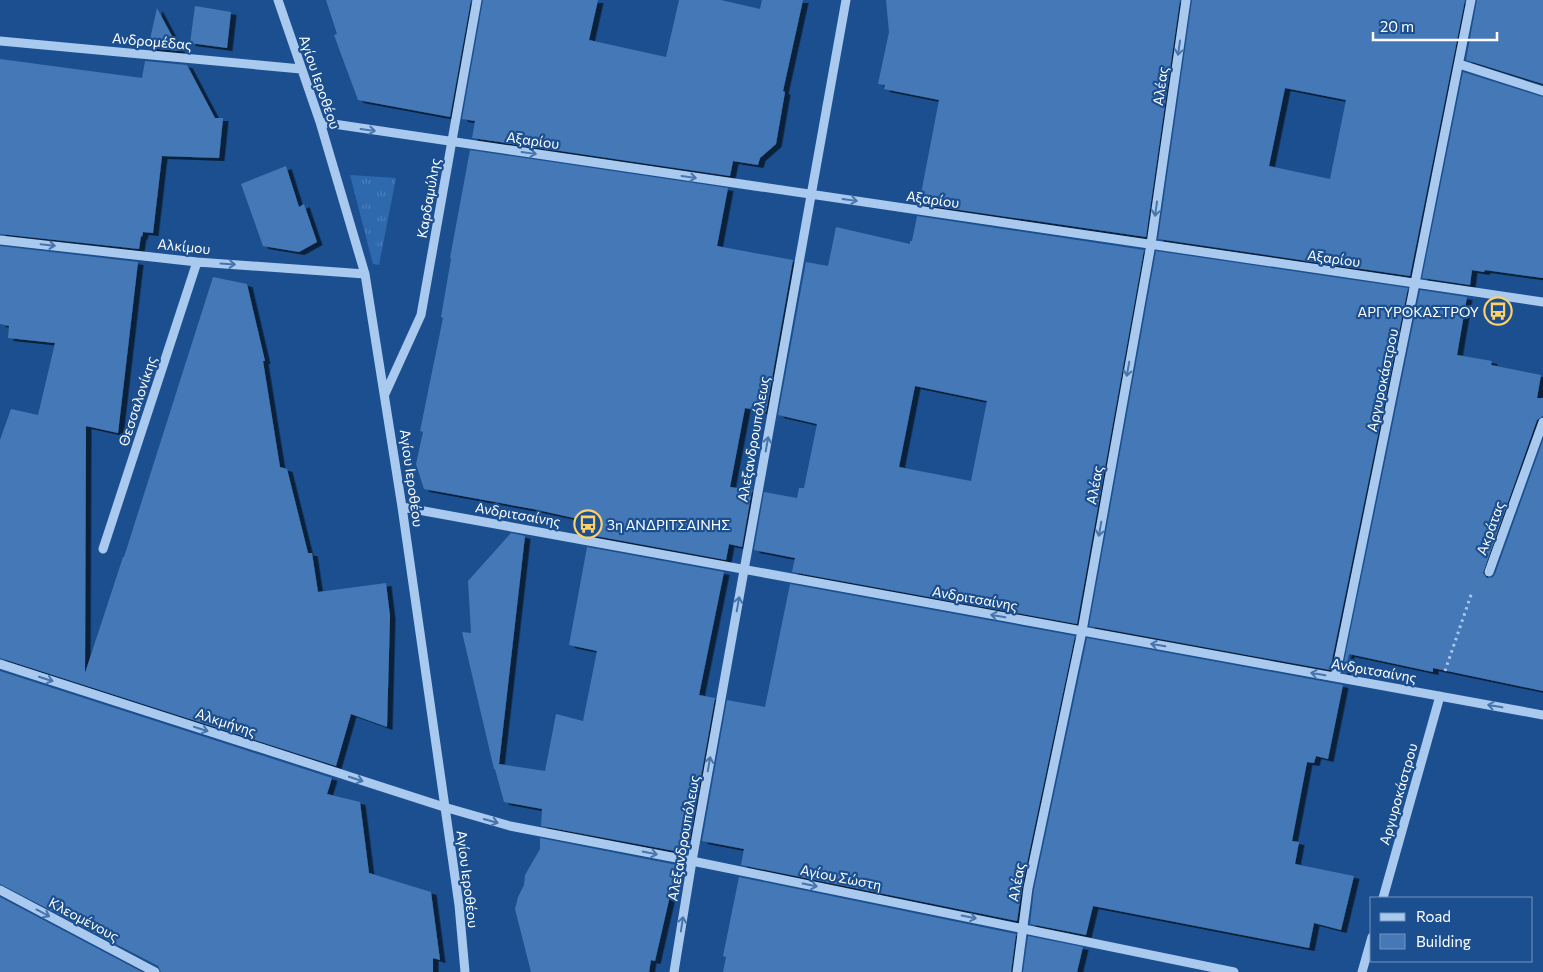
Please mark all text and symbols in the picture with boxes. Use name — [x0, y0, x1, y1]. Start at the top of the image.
scale bar — [1373, 10, 1497, 42]
text: 20 m — [1380, 17, 1414, 35]
street label: Ανδρομέδας — [111, 29, 193, 53]
street label: Αγίου Ιεροθέου — [296, 33, 344, 131]
one-way arrow — [1174, 40, 1184, 56]
street label: Αλέας — [1149, 65, 1171, 107]
one-way arrow — [360, 125, 376, 135]
street label: Αξαρίου — [505, 128, 561, 152]
one-way arrow — [520, 148, 536, 158]
street label: Καρδαμύλης — [413, 157, 443, 239]
one-way arrow — [681, 172, 697, 182]
street label: Αξαρίου — [905, 187, 961, 211]
one-way arrow — [842, 196, 858, 206]
one-way arrow — [1150, 201, 1160, 217]
street label: Αλκίμου — [157, 235, 211, 257]
one-way arrow — [40, 241, 56, 250]
street label: Αξαρίου — [1306, 246, 1362, 270]
one-way arrow — [219, 259, 235, 269]
bus stop icon: ΑΡΓΥΡΟΚΑΣΤΡΟΥ — [1483, 296, 1513, 326]
place label: ΑΡΓΥΡΟΚΑΣΤΡΟΥ — [1357, 303, 1479, 320]
street label: Αργυροκάστρου — [1363, 327, 1401, 433]
street label: Θεσσαλονίκης — [114, 354, 160, 448]
one-way arrow — [1123, 361, 1133, 377]
street label: Αλεξανδρουπόλεως — [734, 375, 772, 503]
street label: Αγίου Ιεροθέου — [397, 428, 427, 528]
one-way arrow — [762, 436, 772, 452]
street label: Αλέας — [1082, 464, 1106, 506]
street label: Ανδριτσαίνης — [474, 498, 562, 530]
street label: Ακράτας — [1472, 499, 1508, 557]
bus stop icon: 3η ΑΝΔΡΙΤΣΑΙΝΗΣ — [573, 509, 603, 539]
place label: 3η ΑΝΔΡΙΤΣΑΙΝΗΣ — [607, 516, 730, 533]
one-way arrow — [1095, 521, 1105, 537]
street label: Ανδριτσαίνης — [931, 582, 1019, 614]
one-way arrow — [734, 596, 744, 612]
one-way arrow — [991, 611, 1007, 620]
one-way arrow — [1150, 640, 1166, 650]
street label: Ανδριτσαίνης — [1330, 654, 1418, 686]
one-way arrow — [1310, 669, 1326, 679]
one-way arrow — [38, 674, 54, 684]
one-way arrow — [1487, 701, 1503, 711]
street label: Αλκμήνης — [194, 704, 259, 740]
one-way arrow — [193, 724, 209, 734]
street label: Αργυροκάστρου — [1375, 741, 1421, 847]
one-way arrow — [705, 756, 715, 772]
one-way arrow — [347, 774, 363, 784]
street label: Αλεξανδρουπόλεως — [664, 774, 702, 902]
one-way arrow — [483, 816, 499, 826]
street label: Αγίου Ιεροθέου — [454, 829, 482, 929]
one-way arrow — [642, 849, 658, 859]
street label: Αγίου Σώστη — [799, 861, 883, 893]
street label: Αλέας — [1004, 861, 1028, 903]
one-way arrow — [801, 881, 817, 890]
street label: Κλεομένους — [46, 893, 122, 945]
legend — [1370, 897, 1533, 962]
text: Road — [1416, 907, 1451, 925]
one-way arrow — [35, 908, 50, 918]
one-way arrow — [960, 913, 976, 922]
one-way arrow — [677, 916, 687, 932]
text: Building — [1416, 932, 1471, 950]

